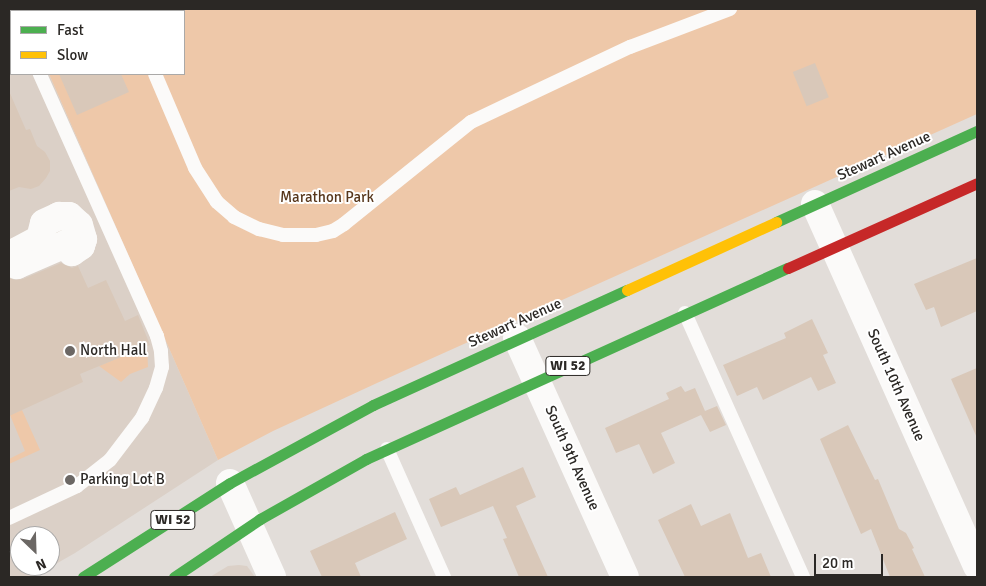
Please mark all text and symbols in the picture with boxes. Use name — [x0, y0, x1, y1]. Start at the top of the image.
legend — [10, 10, 185, 75]
text: Fast — [57, 21, 84, 39]
text: Slow — [57, 46, 88, 64]
street label: Stewart Avenue — [834, 127, 934, 185]
park label: Marathon Park — [280, 189, 374, 207]
street label: Stewart Avenue — [465, 294, 565, 352]
street label: South 10th Avenue — [863, 326, 929, 444]
place label: North Hall — [80, 342, 147, 360]
marker: North Hall — [64, 345, 76, 357]
road number: WI 52 — [544, 354, 592, 378]
street label: South 9th Avenue — [541, 403, 603, 513]
place label: Parking Lot B — [80, 471, 165, 489]
marker: Parking Lot B — [64, 474, 76, 486]
road number: WI 52 — [149, 508, 197, 532]
north arrow — [10, 526, 60, 576]
scale bar — [816, 544, 885, 576]
text: N — [33, 554, 49, 574]
text: 20 m — [822, 554, 853, 572]

